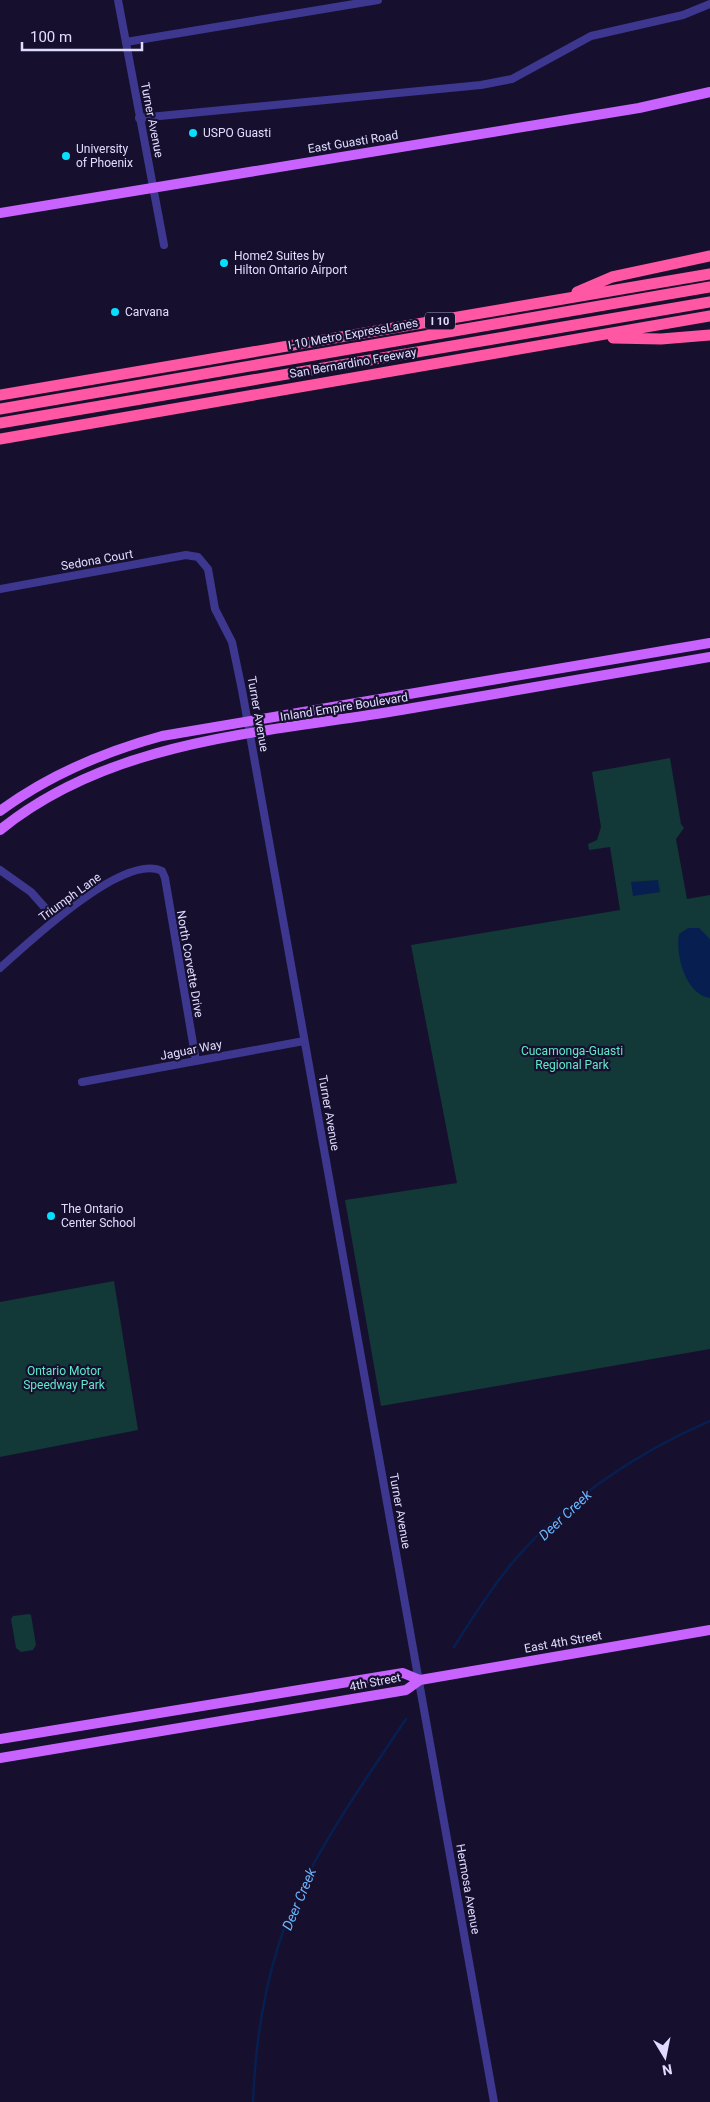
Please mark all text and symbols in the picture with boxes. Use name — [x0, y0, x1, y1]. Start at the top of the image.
scale bar — [22, 20, 142, 52]
text: 100 m — [30, 28, 72, 46]
street label: Turner Avenue — [138, 81, 166, 159]
place label: USPO Guasti — [203, 126, 271, 140]
marker: USPO Guasti — [187, 127, 199, 139]
street label: East Guasti Road — [307, 128, 399, 156]
place label: University of Phoenix — [76, 142, 133, 170]
marker: University of Phoenix — [60, 150, 72, 162]
place label: Home2 Suites by Hilton Ontario Airport — [234, 249, 348, 277]
marker: Home2 Suites by Hilton Ontario Airport — [218, 257, 230, 269]
place label: Carvana — [125, 305, 169, 319]
marker: Carvana — [109, 306, 121, 318]
road number: I 10 — [425, 312, 455, 330]
street label: I-10 Metro ExpressLanes — [287, 316, 419, 352]
street label: San Bernardino Freeway — [288, 345, 418, 381]
street label: Sedona Court — [60, 547, 134, 573]
street label: Turner Avenue — [244, 675, 272, 753]
street label: Inland Empire Boulevard — [279, 690, 409, 724]
street label: Triumph Lane — [36, 870, 104, 924]
street label: North Corvette Drive — [174, 909, 206, 1019]
street label: Jaguar Way — [159, 1037, 223, 1063]
park label: Cucamonga-Guasti Regional Park — [521, 1044, 623, 1072]
street label: Turner Avenue — [315, 1074, 343, 1152]
place label: The Ontario Center School — [61, 1202, 136, 1230]
marker: The Ontario Center School — [45, 1210, 57, 1222]
park label: Ontario Motor Speedway Park — [23, 1364, 106, 1392]
street label: Turner Avenue — [386, 1472, 414, 1550]
water label: Deer Creek — [535, 1486, 595, 1543]
street label: East 4th Street — [523, 1628, 603, 1656]
street label: 4th Street — [348, 1670, 402, 1694]
street label: Hermosa Avenue — [453, 1843, 483, 1935]
water label: Deer Creek — [279, 1865, 320, 1932]
north arrow — [640, 2032, 690, 2082]
text: N — [661, 2061, 674, 2079]

